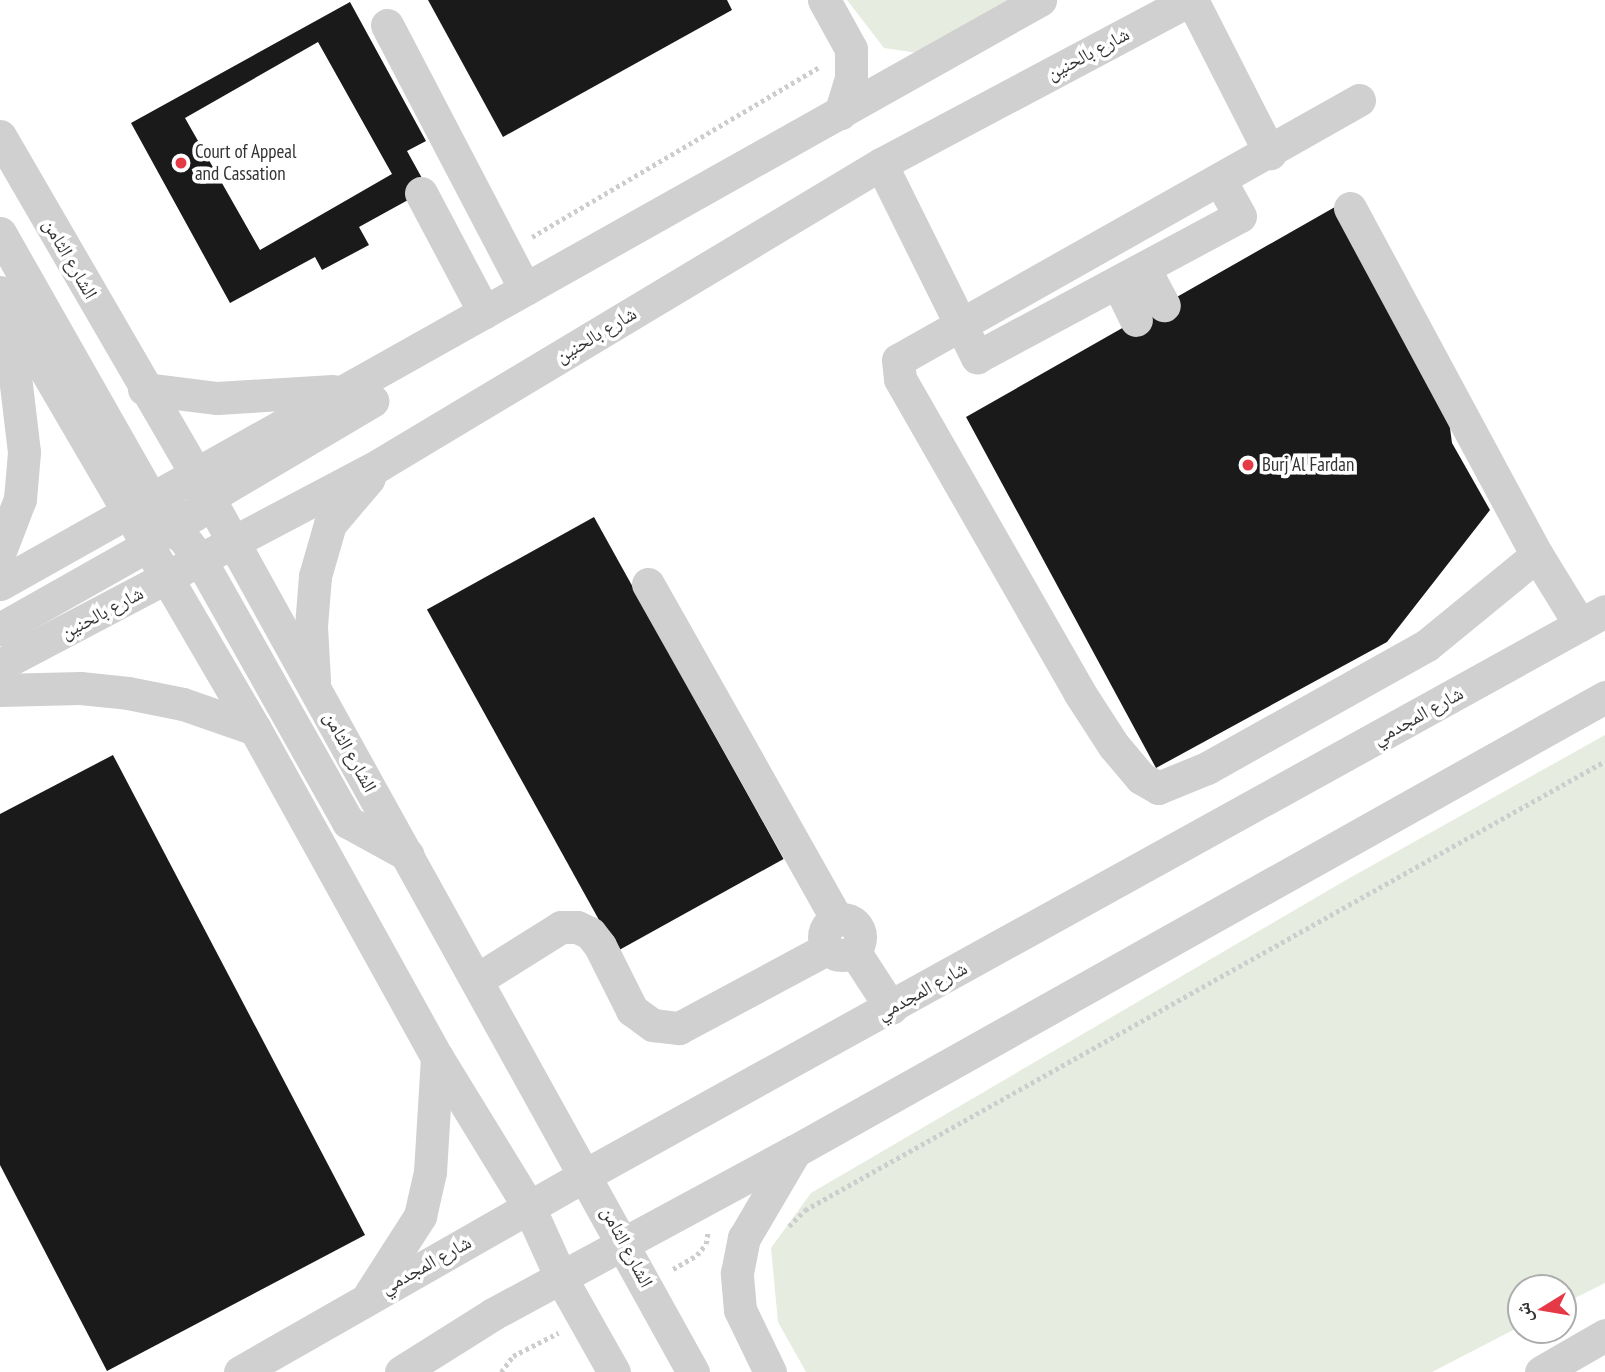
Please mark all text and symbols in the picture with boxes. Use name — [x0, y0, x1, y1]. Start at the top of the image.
street label: شارع بالحنين — [1043, 23, 1133, 85]
place label: Court of Appeal and Cassation — [195, 141, 297, 185]
marker: Court of Appeal and Cassation — [173, 155, 189, 171]
street label: الشارع الثامن — [38, 215, 102, 303]
street label: شارع بالحنين — [551, 302, 641, 368]
place label: Burj Al Fardan — [1262, 454, 1355, 476]
marker: Burj Al Fardan — [1240, 457, 1256, 473]
street label: شارع بالحنين — [57, 582, 147, 644]
street label: شارع المجدمي — [1369, 682, 1467, 750]
street label: الشارع الثامن — [319, 708, 381, 796]
street label: شارع المجدمي — [873, 957, 971, 1025]
street label: الشارع الثامن — [596, 1202, 658, 1292]
street label: شارع المجدمي — [377, 1231, 475, 1299]
north arrow — [1507, 1274, 1577, 1344]
text: ش — [1510, 1300, 1537, 1325]

